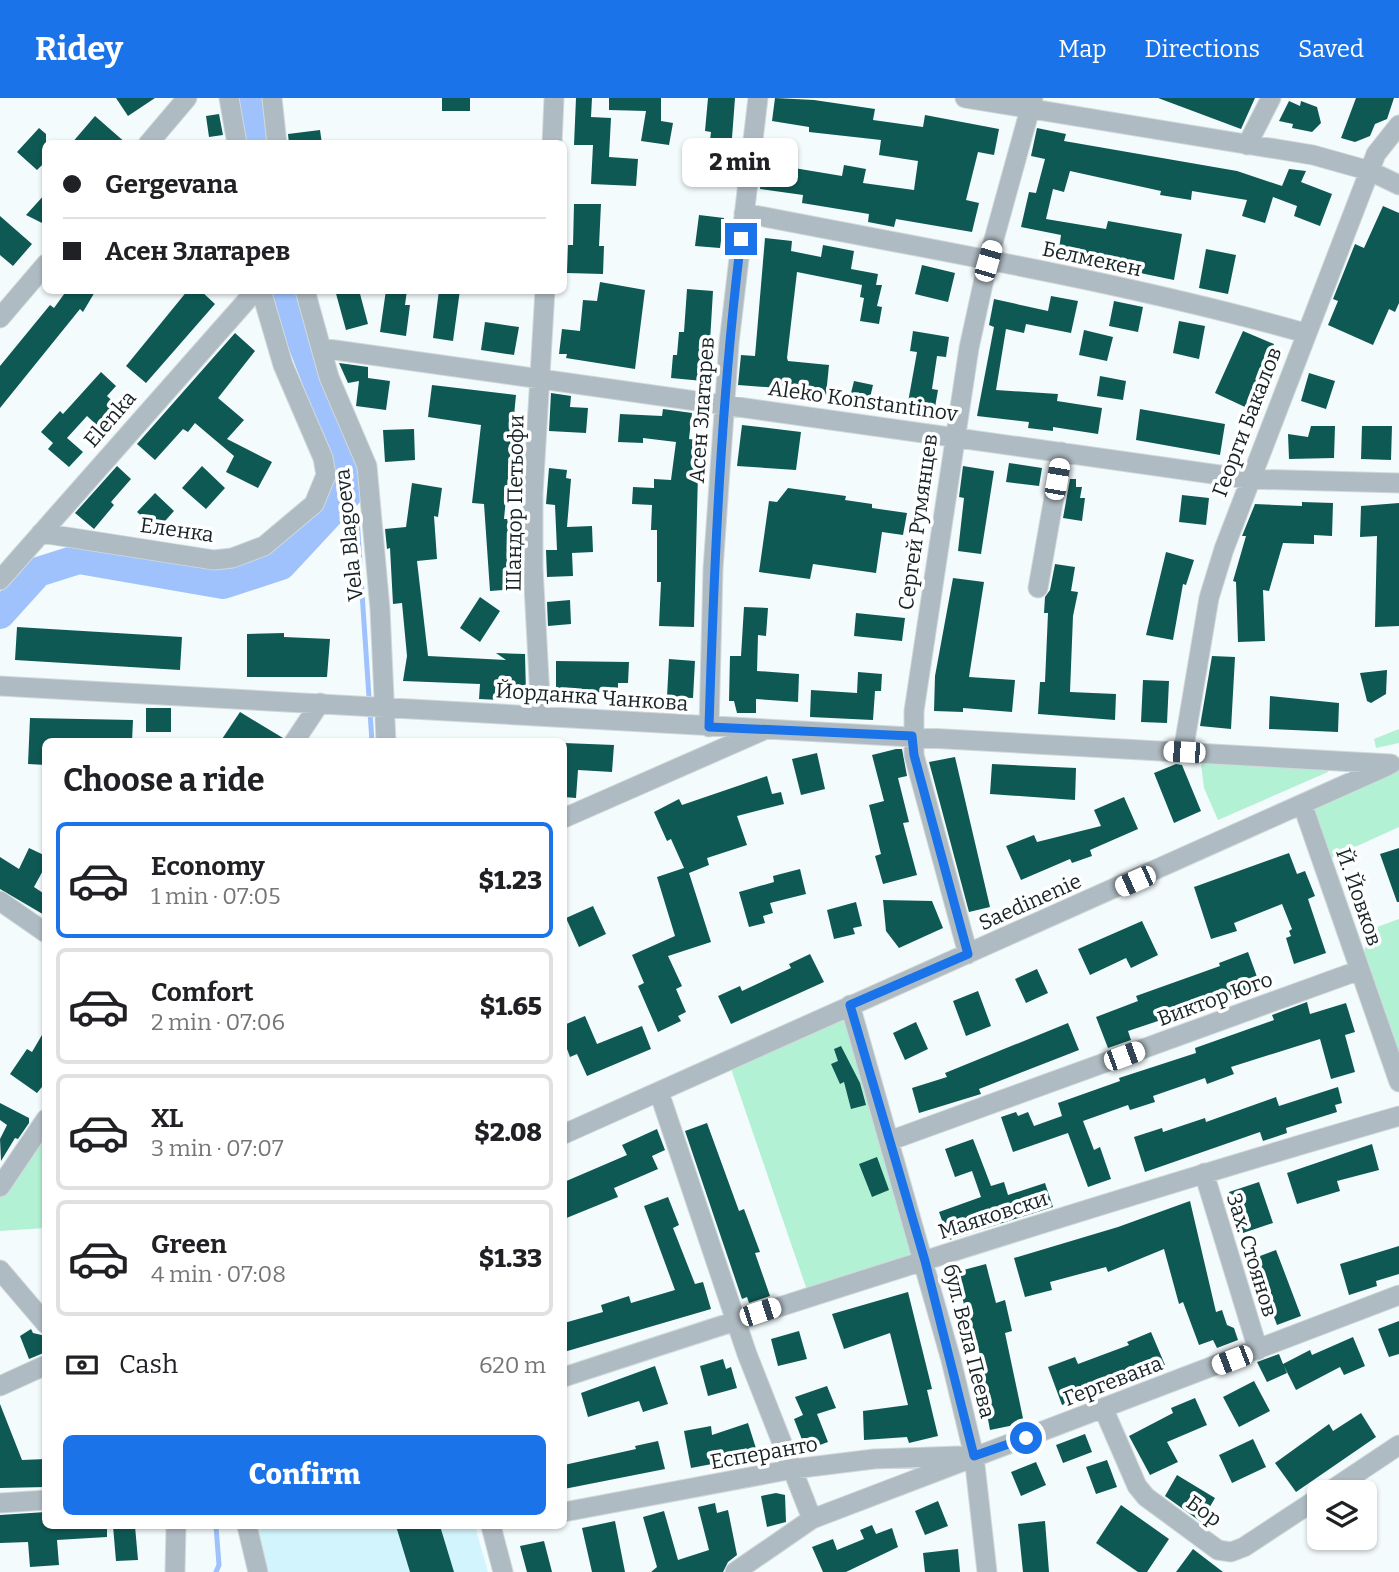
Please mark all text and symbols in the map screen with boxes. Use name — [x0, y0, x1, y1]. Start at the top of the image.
text: Ridey — [35, 29, 123, 69]
text: Map — [1058, 35, 1107, 63]
text: Directions — [1145, 35, 1260, 63]
text: Saved — [1298, 35, 1364, 63]
callout: 2 min — [683, 138, 799, 186]
text: 2 min — [709, 148, 771, 176]
text: Gergevana — [105, 169, 238, 200]
route end — [725, 223, 757, 255]
text: Асен Златарев — [105, 236, 290, 267]
street label: Белмекен — [1040, 236, 1144, 282]
car — [973, 238, 1004, 284]
street label: Асен Златарев — [684, 336, 720, 484]
street label: Георги Бакалов — [1207, 344, 1287, 500]
street label: Aleko Konstantinov — [767, 375, 960, 427]
street label: Elenka — [78, 385, 142, 453]
street label: Шандор Петьофи — [500, 414, 530, 592]
street label: Сергей Румянцев — [893, 432, 943, 612]
car — [1044, 456, 1071, 502]
street label: Vela Blagoeva — [329, 467, 369, 603]
street label: Еленка — [138, 512, 216, 548]
street label: Йорданка Чанкова — [495, 677, 690, 717]
car — [1163, 740, 1206, 764]
text: Choose a ride — [63, 761, 264, 799]
street label: Й. Йовков — [1330, 845, 1388, 949]
icon: car — [67, 849, 130, 912]
text: Economy — [151, 851, 265, 882]
car — [1112, 863, 1159, 899]
text: $1.23 — [478, 865, 542, 896]
street label: Saedinenie — [975, 868, 1085, 936]
text: 1 min · 07:05 — [151, 882, 281, 910]
street label: Виктор Юго — [1154, 966, 1276, 1032]
icon: car — [67, 975, 130, 1038]
text: Comfort — [151, 977, 254, 1008]
text: $1.65 — [480, 991, 542, 1022]
text: 2 min · 07:06 — [151, 1008, 285, 1036]
car — [1101, 1039, 1148, 1073]
icon: car — [67, 1101, 130, 1164]
text: XL — [151, 1103, 183, 1134]
text: $2.08 — [474, 1117, 542, 1148]
text: 3 min · 07:07 — [151, 1134, 284, 1162]
street label: Маяковски — [935, 1185, 1051, 1245]
street label: Зах. Стоянов — [1221, 1190, 1283, 1320]
icon: car — [67, 1227, 130, 1290]
text: Green — [151, 1229, 227, 1260]
text: $1.33 — [479, 1243, 542, 1274]
text: 4 min · 07:08 — [151, 1260, 286, 1288]
street label: бул. Вела Пеева — [937, 1261, 1001, 1421]
car — [737, 1296, 784, 1328]
car — [1209, 1343, 1256, 1377]
icon: cash — [63, 1346, 101, 1384]
text: Cash — [119, 1349, 178, 1380]
street label: Гергевана — [1060, 1350, 1167, 1412]
text: 620 m — [479, 1351, 546, 1379]
route start — [1010, 1422, 1042, 1454]
street label: Есперанто — [708, 1431, 820, 1475]
button: Confirm — [63, 1435, 546, 1515]
map controls — [1307, 1480, 1377, 1550]
button: layers — [1307, 1480, 1377, 1550]
street label: Бор — [1181, 1489, 1227, 1533]

